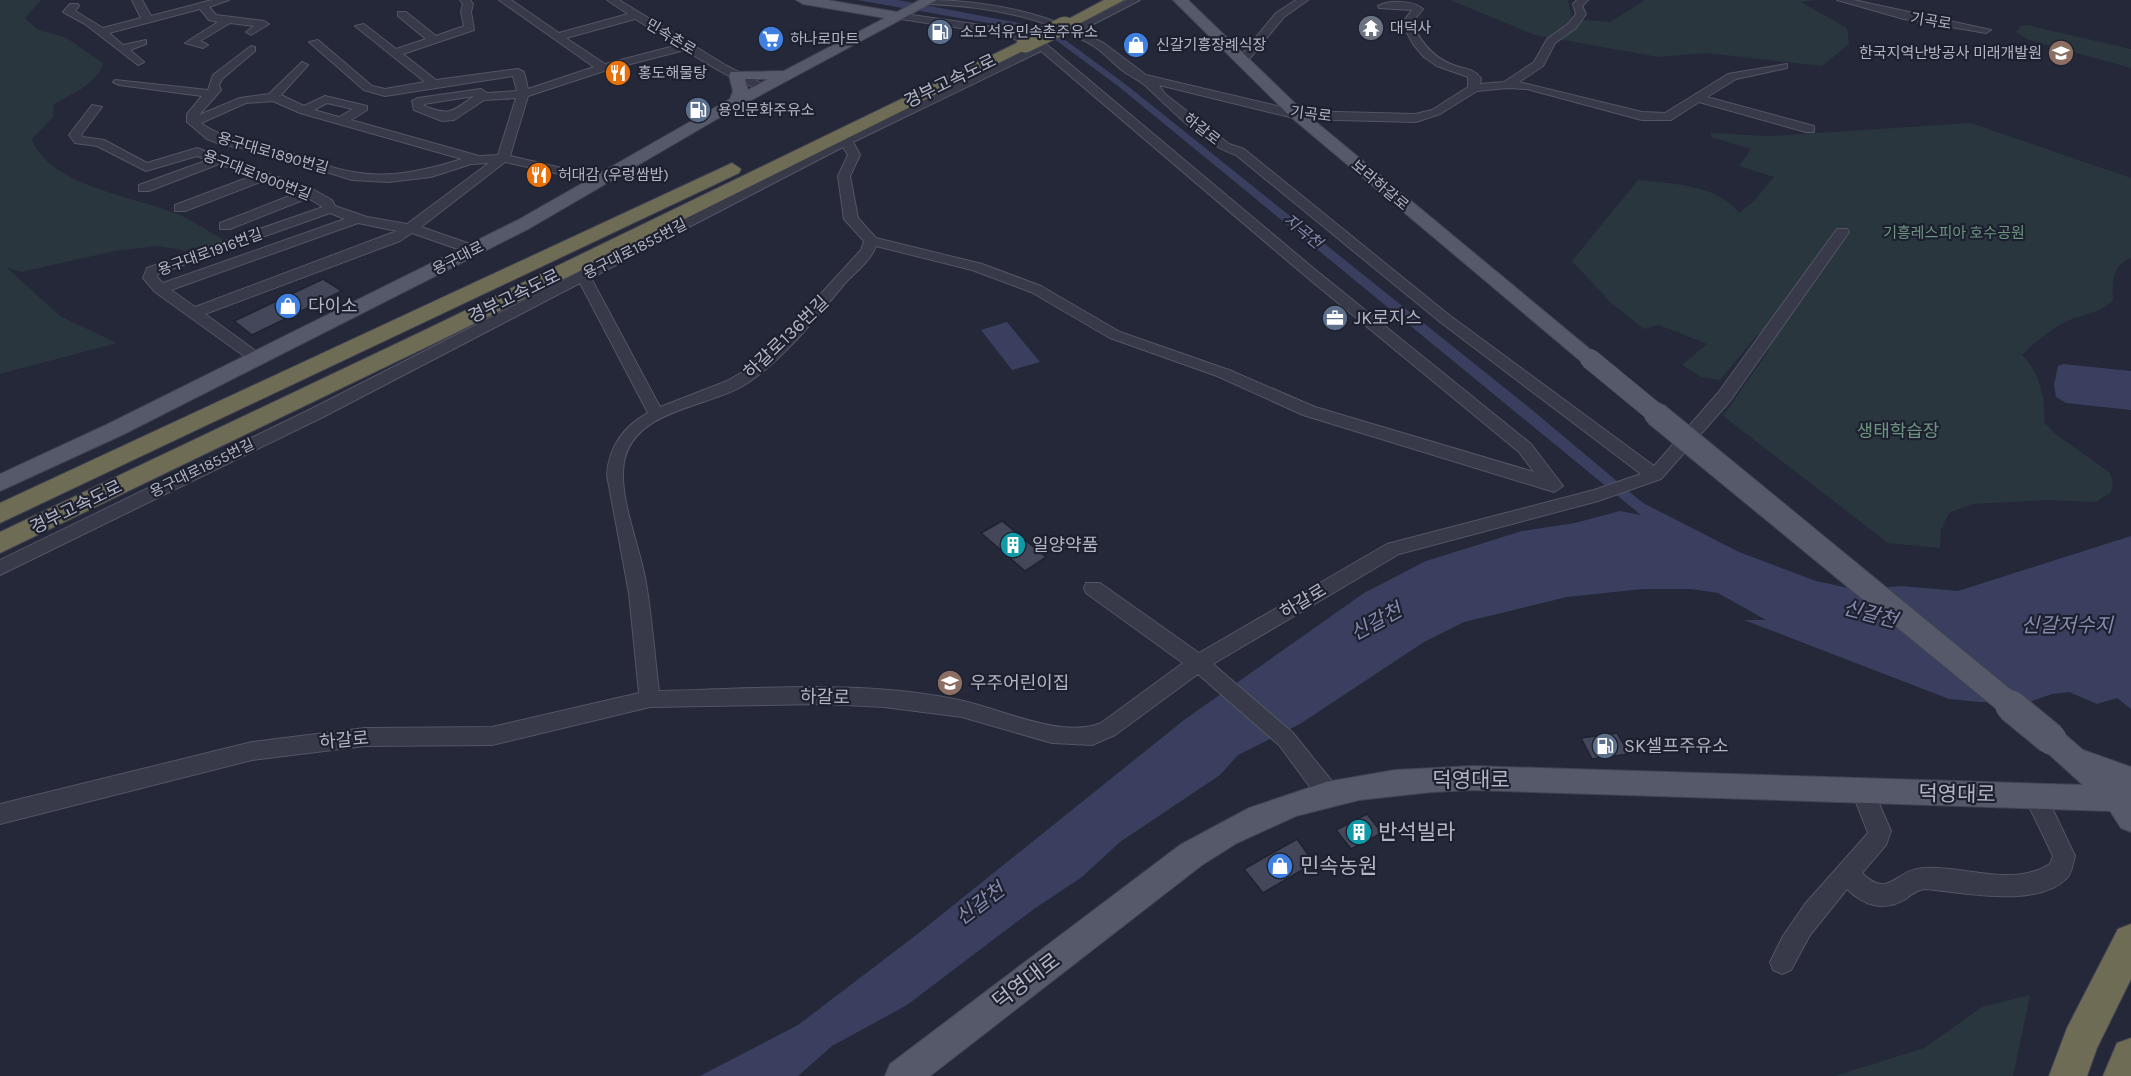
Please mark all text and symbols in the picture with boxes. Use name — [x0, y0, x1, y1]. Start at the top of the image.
street label: 기곡로 — [1909, 9, 1953, 33]
temple icon: 대덕사 — [1356, 13, 1386, 43]
street label: 민속촌로 — [643, 15, 699, 59]
fuel station icon: 소모석유민속촌주유소 — [925, 17, 955, 47]
place label: 대덕사 — [1390, 19, 1432, 37]
place label: 소모석유민속촌주유소 — [960, 23, 1098, 41]
supermarket icon: 하나로마트 — [756, 24, 786, 54]
place label: 하나로마트 — [790, 30, 859, 48]
shop icon: 신갈기흥장례식장 — [1121, 30, 1151, 60]
place label: 신갈기흥장례식장 — [1156, 36, 1267, 54]
school or university icon: 한국지역난방공사 미래개발원 — [2046, 38, 2076, 68]
place label: 한국지역난방공사 미래개발원 — [1859, 44, 2042, 62]
street label: 경부고속도로 — [901, 49, 999, 113]
restaurant icon: 홍도해물탕 — [603, 58, 633, 88]
place label: 홍도해물탕 — [638, 64, 707, 82]
fuel station icon: 용인문화주유소 — [683, 95, 713, 125]
place label: 용인문화주유소 — [718, 101, 815, 119]
street label: 기곡로 — [1289, 103, 1333, 125]
street label: 하갈로 — [1180, 109, 1224, 149]
street label: 용구대로1890번길 — [215, 129, 331, 177]
street label: 용구대로1900번길 — [200, 146, 314, 204]
street label: 보라하갈로 — [1348, 156, 1412, 214]
restaurant icon: 허대감 (우렁쌈밥) — [524, 160, 554, 190]
place label: 허대감 (우렁쌈밥) — [558, 166, 669, 184]
water label: 지곡천 — [1280, 210, 1328, 254]
street label: 용구대로1855번길 — [580, 215, 690, 283]
park label: 기흥레스피아 호수공원 — [1883, 224, 2025, 242]
street label: 용구대로1916번길 — [155, 225, 265, 279]
street label: 용구대로 — [429, 237, 487, 279]
street label: 경부고속도로 — [465, 264, 563, 328]
shop icon: 다이소 — [273, 291, 303, 321]
street label: 하갈로136번길 — [739, 291, 833, 383]
place label: 다이소 — [308, 295, 358, 317]
office icon: JK로지스 — [1320, 303, 1350, 333]
place label: JK로지스 — [1354, 307, 1422, 329]
park label: 생태학습장 — [1857, 420, 1939, 442]
street label: 용구대로1855번길 — [147, 435, 257, 501]
street label: 경부고속도로 — [27, 475, 125, 539]
building icon: 일양약품 — [998, 530, 1028, 560]
place label: 일양약품 — [1032, 534, 1098, 556]
street label: 하갈로 — [1276, 579, 1330, 623]
water label: 신갈천 — [1840, 596, 1902, 633]
water label: 신갈천 — [1346, 597, 1408, 645]
water label: 신갈저수지 — [2021, 614, 2115, 637]
school or university icon: 우주어린이집 — [935, 668, 965, 698]
place label: 우주어린이집 — [970, 672, 1069, 694]
street label: 하갈로 — [800, 686, 850, 708]
street label: 하갈로 — [318, 727, 370, 753]
fuel station icon: SK셀프주유소 — [1590, 731, 1620, 761]
place label: SK셀프주유소 — [1624, 735, 1729, 757]
street label: 덕영대로 — [1432, 768, 1510, 792]
street label: 덕영대로 — [1918, 781, 1996, 807]
building icon: 반석빌라 — [1344, 817, 1374, 847]
place label: 반석빌라 — [1378, 820, 1455, 844]
shop icon: 민속농원 — [1265, 851, 1295, 881]
place label: 민속농원 — [1300, 854, 1377, 878]
water label: 신갈천 — [951, 877, 1011, 930]
street label: 덕영대로 — [988, 948, 1064, 1014]

